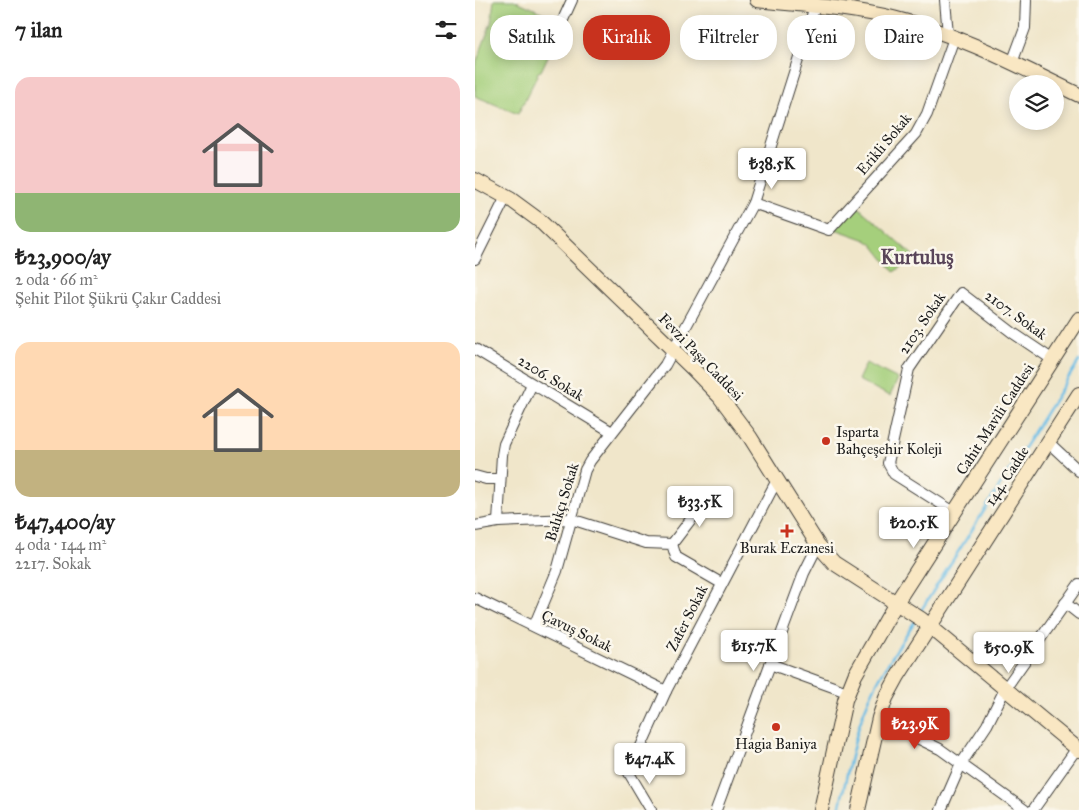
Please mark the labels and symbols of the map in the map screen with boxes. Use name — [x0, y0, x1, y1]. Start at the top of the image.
street label: Erikli Sokak — [853, 109, 915, 179]
pin: ₺38.5K — [731, 148, 813, 190]
district label: Kurtuluş — [881, 245, 954, 270]
street label: 2107. Sokak — [981, 286, 1051, 344]
street label: 2103. Sokak — [895, 289, 949, 357]
street label: Fevzi Paşa Caddesi — [655, 310, 747, 404]
street label: 2206. Sokak — [515, 351, 587, 405]
street label: Cahit Mavili Caddesi — [952, 360, 1038, 478]
place label: Isparta Bahçeşehir Koleji — [836, 423, 942, 458]
marker: Isparta Bahçeşehir Koleji — [820, 435, 832, 447]
street label: 144. Cadde — [981, 443, 1033, 509]
street label: Balıkçı Sokak — [541, 460, 583, 544]
pin: ₺33.5K — [659, 486, 741, 528]
pin: ₺20.5K — [873, 506, 955, 549]
marker: Burak Eczanesi — [781, 525, 793, 537]
place label: Burak Eczanesi — [740, 539, 834, 557]
street label: Zafer Sokak — [663, 582, 711, 654]
street label: Çavuş Sokak — [539, 606, 616, 656]
pin: ₺15.7K — [713, 630, 795, 672]
pin: ₺50.9K — [968, 632, 1050, 674]
pin: ₺23.9K — [874, 708, 956, 750]
marker: Hagia Baniya — [770, 721, 782, 733]
place label: Hagia Baniya — [735, 735, 818, 753]
pin: ₺47.4K — [609, 742, 691, 785]

